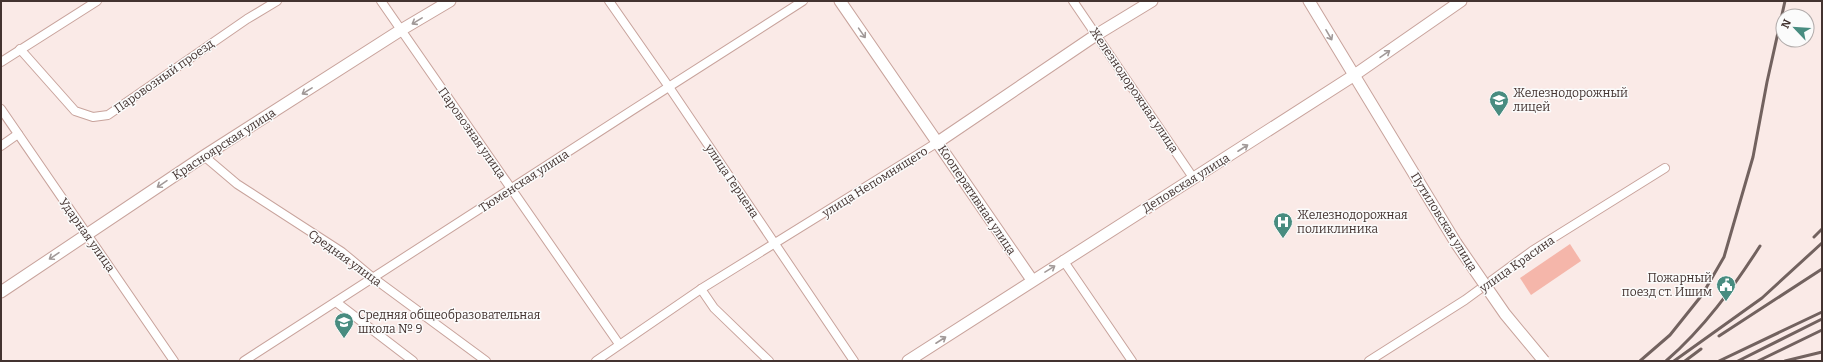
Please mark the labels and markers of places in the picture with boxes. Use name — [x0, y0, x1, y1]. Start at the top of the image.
place label: Железнодорожный лицей — [1513, 86, 1628, 114]
school or university icon: Железнодорожный лицей — [1488, 89, 1510, 117]
place label: Железнодорожная поликлиника — [1297, 208, 1408, 236]
hospital icon: Железнодорожная поликлиника — [1272, 211, 1294, 239]
place label: Пожарный поезд ст. Ишим — [1622, 271, 1712, 299]
public building icon: Пожарный поезд ст. Ишим — [1715, 274, 1737, 302]
place label: Средняя общеобразовательная школа № 9 — [358, 308, 541, 336]
school or university icon: Средняя общеобразовательная школа № 9 — [333, 311, 355, 339]

